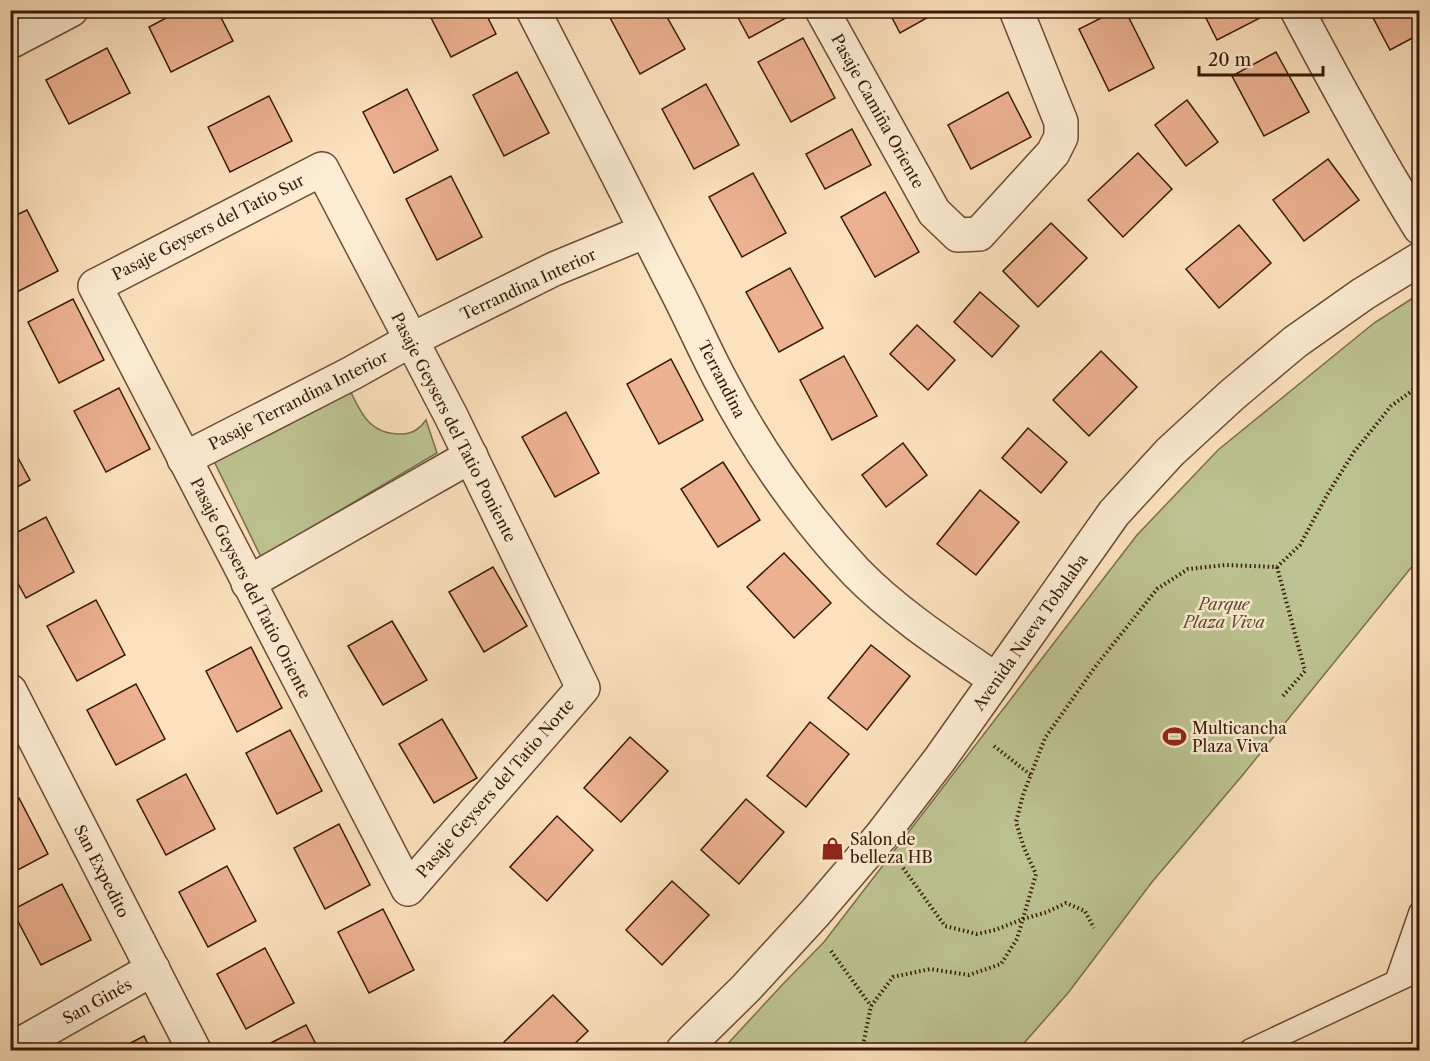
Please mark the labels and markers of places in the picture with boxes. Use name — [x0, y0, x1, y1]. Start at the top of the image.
place label: Multicancha Plaza Viva — [1192, 718, 1287, 756]
sports icon: Multicancha Plaza Viva — [1161, 724, 1187, 750]
place label: Salon de belleza HB — [850, 829, 933, 867]
shop icon: Salon de belleza HB — [819, 835, 845, 861]

